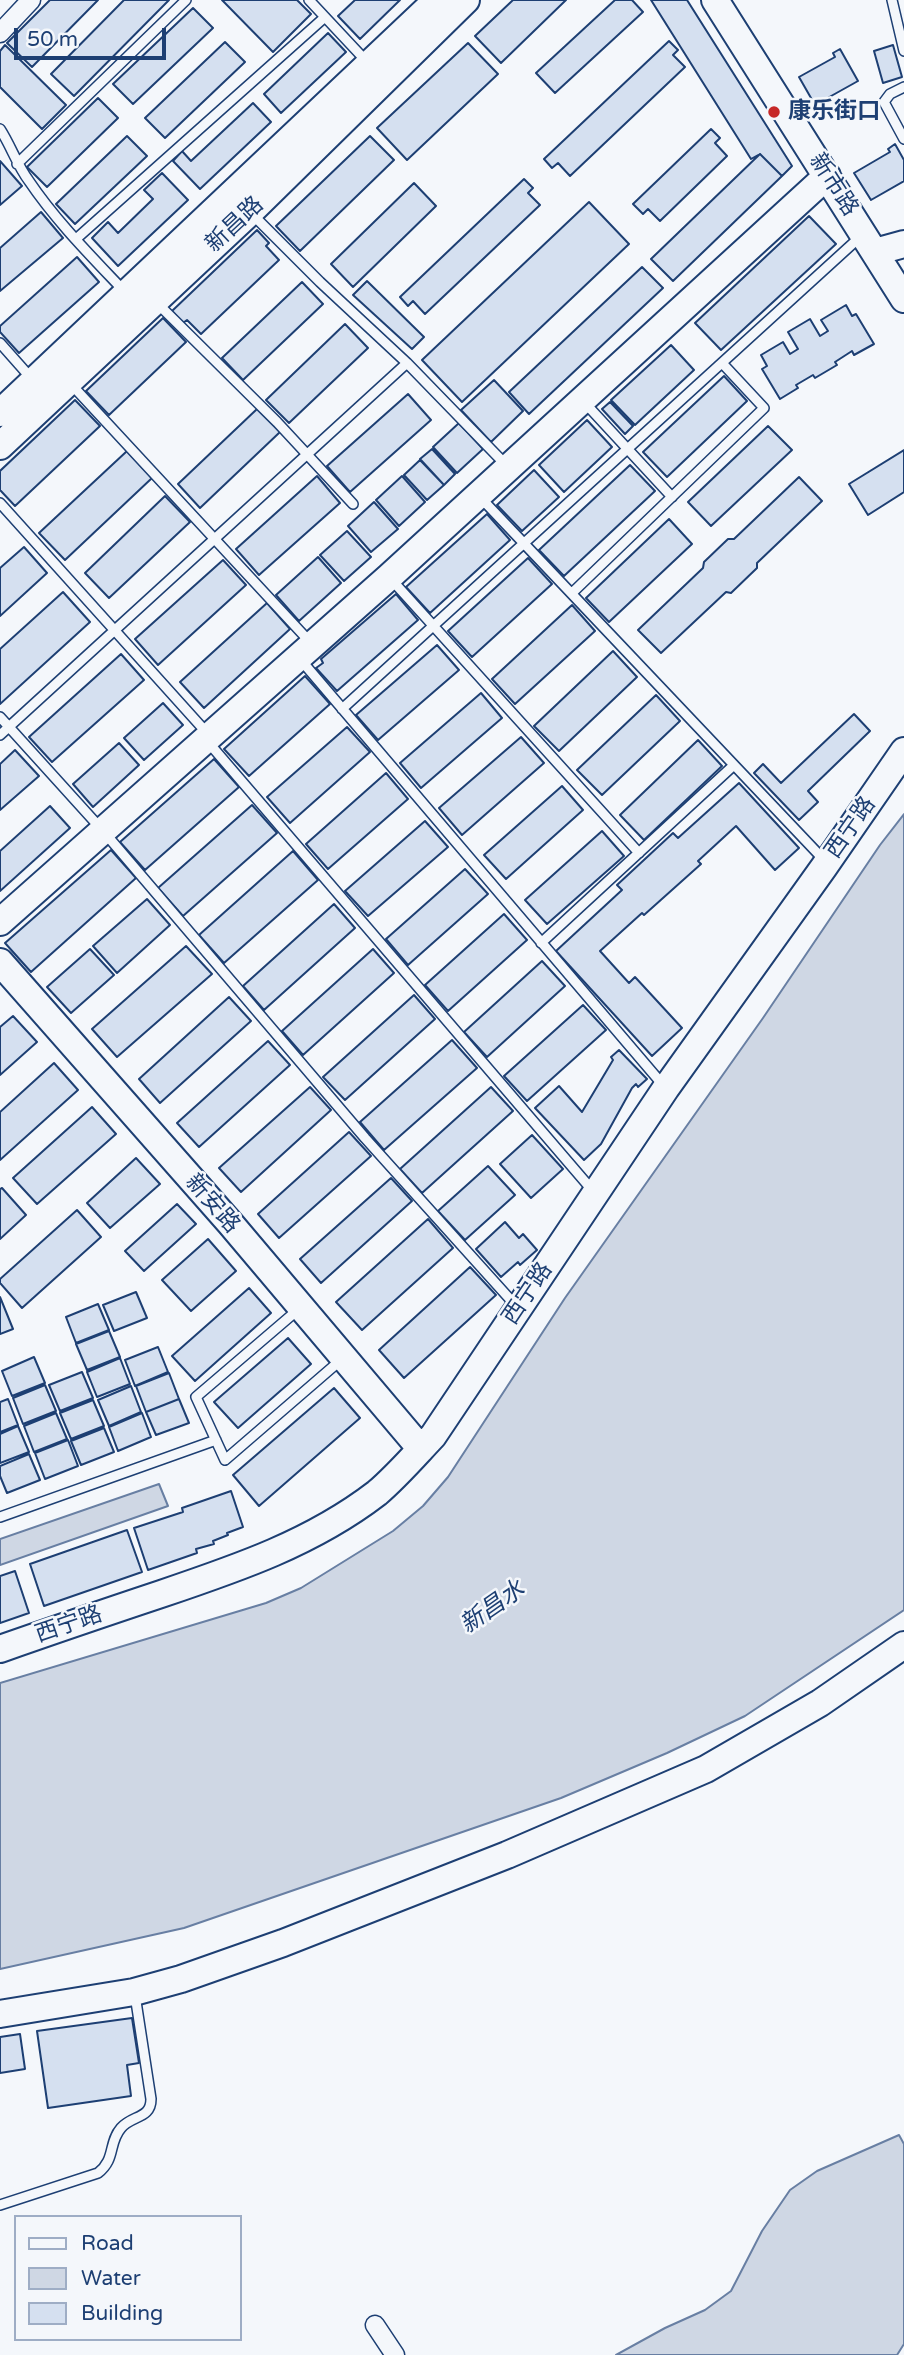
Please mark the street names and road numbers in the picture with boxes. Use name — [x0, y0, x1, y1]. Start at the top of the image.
street label: 新市路 — [803, 149, 863, 221]
street label: 新昌路 — [200, 191, 270, 259]
street label: 西宁路 — [820, 792, 882, 864]
street label: 新安路 — [179, 1169, 245, 1239]
street label: 西宁路 — [497, 1258, 559, 1330]
street label: 西宁路 — [32, 1601, 106, 1649]

